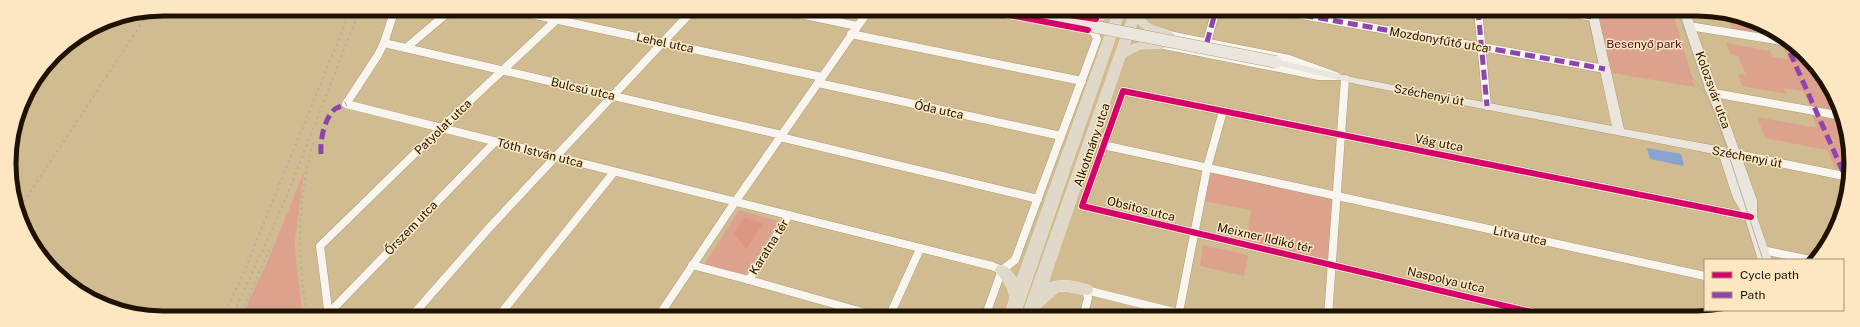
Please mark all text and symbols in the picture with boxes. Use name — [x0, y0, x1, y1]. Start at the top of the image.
street label: Mozdonyfűtő utca — [1388, 24, 1490, 56]
street label: Lehel utca — [635, 30, 695, 56]
park label: Besenyő park — [1606, 37, 1682, 51]
street label: Kolozsvár utca — [1693, 49, 1733, 131]
street label: Bulcsú utca — [550, 75, 616, 103]
street label: Széchenyi út — [1393, 81, 1466, 109]
street label: Patyolat utca — [412, 96, 474, 158]
street label: Óda utca — [913, 98, 965, 122]
street label: Alkotmány utca — [1071, 101, 1113, 189]
street label: Vág utca — [1414, 131, 1464, 155]
street label: Tóth István utca — [495, 136, 585, 170]
street label: Széchenyi út — [1711, 143, 1784, 171]
street label: Obsitos utca — [1106, 194, 1176, 224]
street label: Őrszem utca — [382, 198, 440, 258]
street label: Karatna tér — [746, 216, 792, 277]
street label: Meixner Ildikó tér — [1216, 220, 1314, 256]
street label: Litva utca — [1492, 223, 1548, 249]
legend — [1704, 259, 1844, 311]
street label: Naspolya utca — [1406, 264, 1486, 296]
text: Cycle path — [1740, 268, 1799, 282]
text: Path — [1740, 288, 1766, 302]

